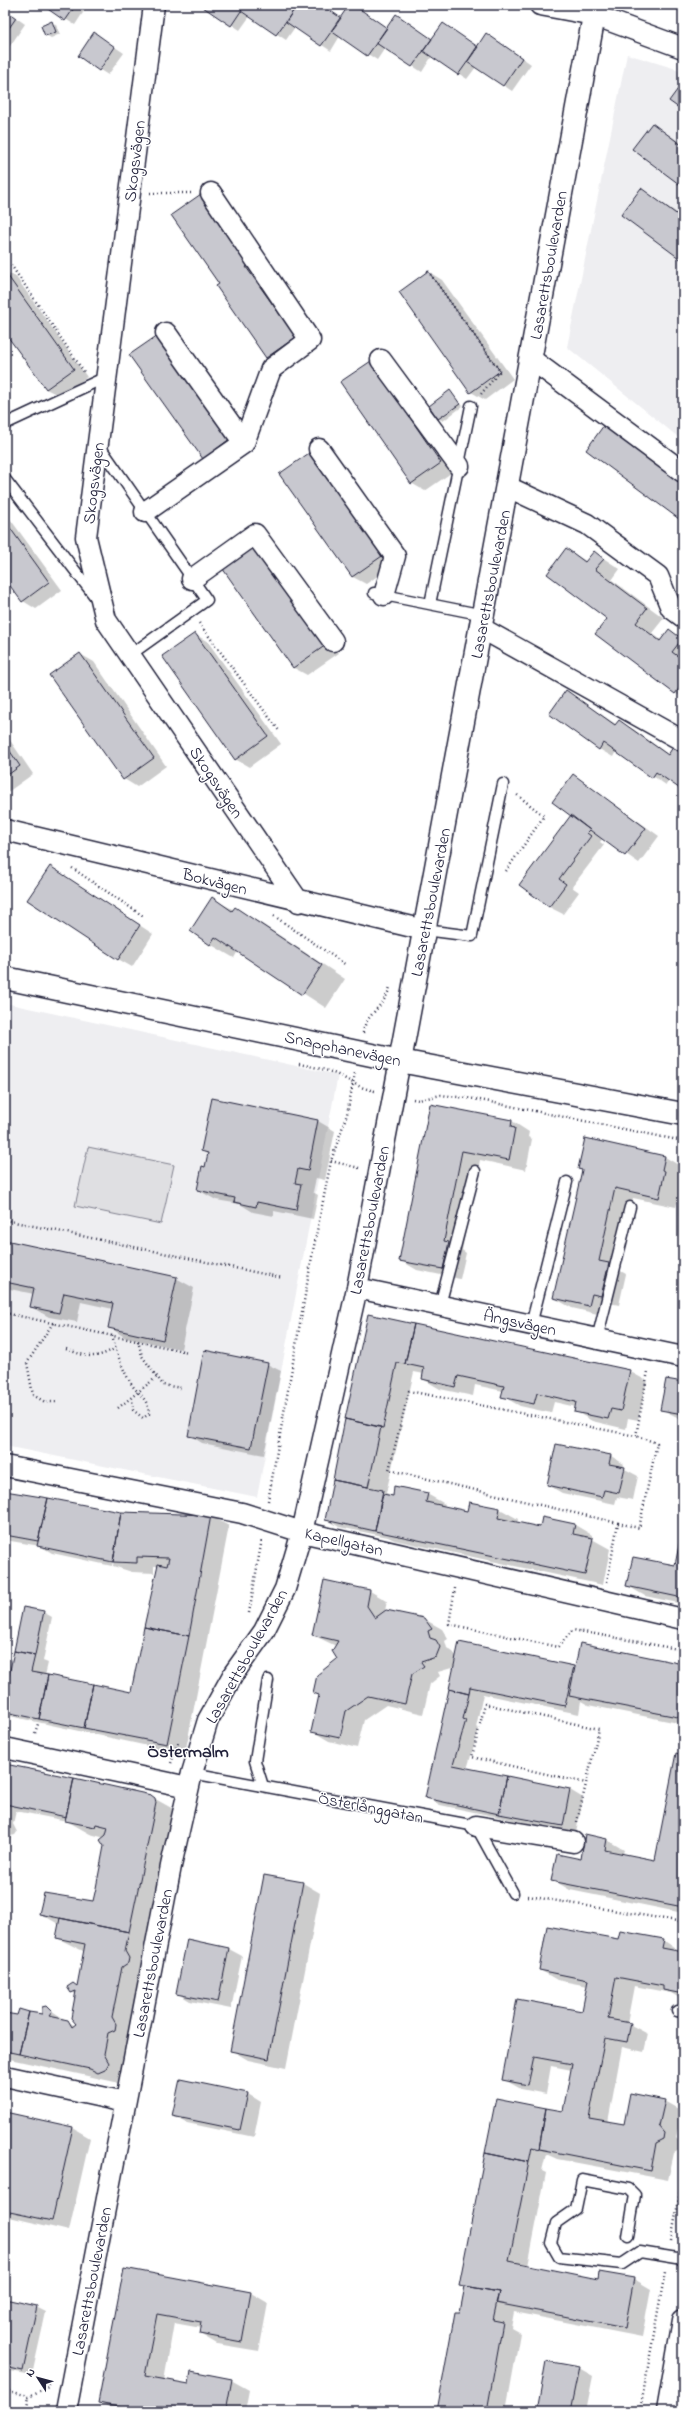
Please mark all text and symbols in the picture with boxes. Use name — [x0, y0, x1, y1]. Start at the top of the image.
street label: Skogsvägen — [118, 119, 155, 204]
street label: Lasarettsboulevarden — [524, 189, 575, 342]
street label: Skogsvägen — [77, 441, 114, 526]
street label: Lasarettsboulevarden — [465, 508, 518, 661]
street label: Skogsvägen — [181, 742, 249, 825]
street label: Lasarettsboulevarden — [405, 826, 458, 979]
street label: Bokvägen — [178, 862, 250, 905]
street label: Snapphanevägen — [282, 1025, 403, 1076]
street label: Lasarettsboulevarden — [344, 1144, 397, 1297]
street label: Ängsvägen — [480, 1304, 558, 1345]
street label: Kapellgatan — [301, 1521, 386, 1566]
street label: Lasarettsboulevarden — [200, 1585, 295, 1729]
district label: Östermalm — [147, 1740, 229, 1766]
street label: Österlånggatan — [316, 1786, 425, 1833]
street label: Lasarettsboulevarden — [127, 1887, 180, 2040]
street label: Lasarettsboulevarden — [66, 2205, 119, 2358]
north arrow — [18, 2358, 58, 2398]
text: N — [22, 2365, 39, 2380]

